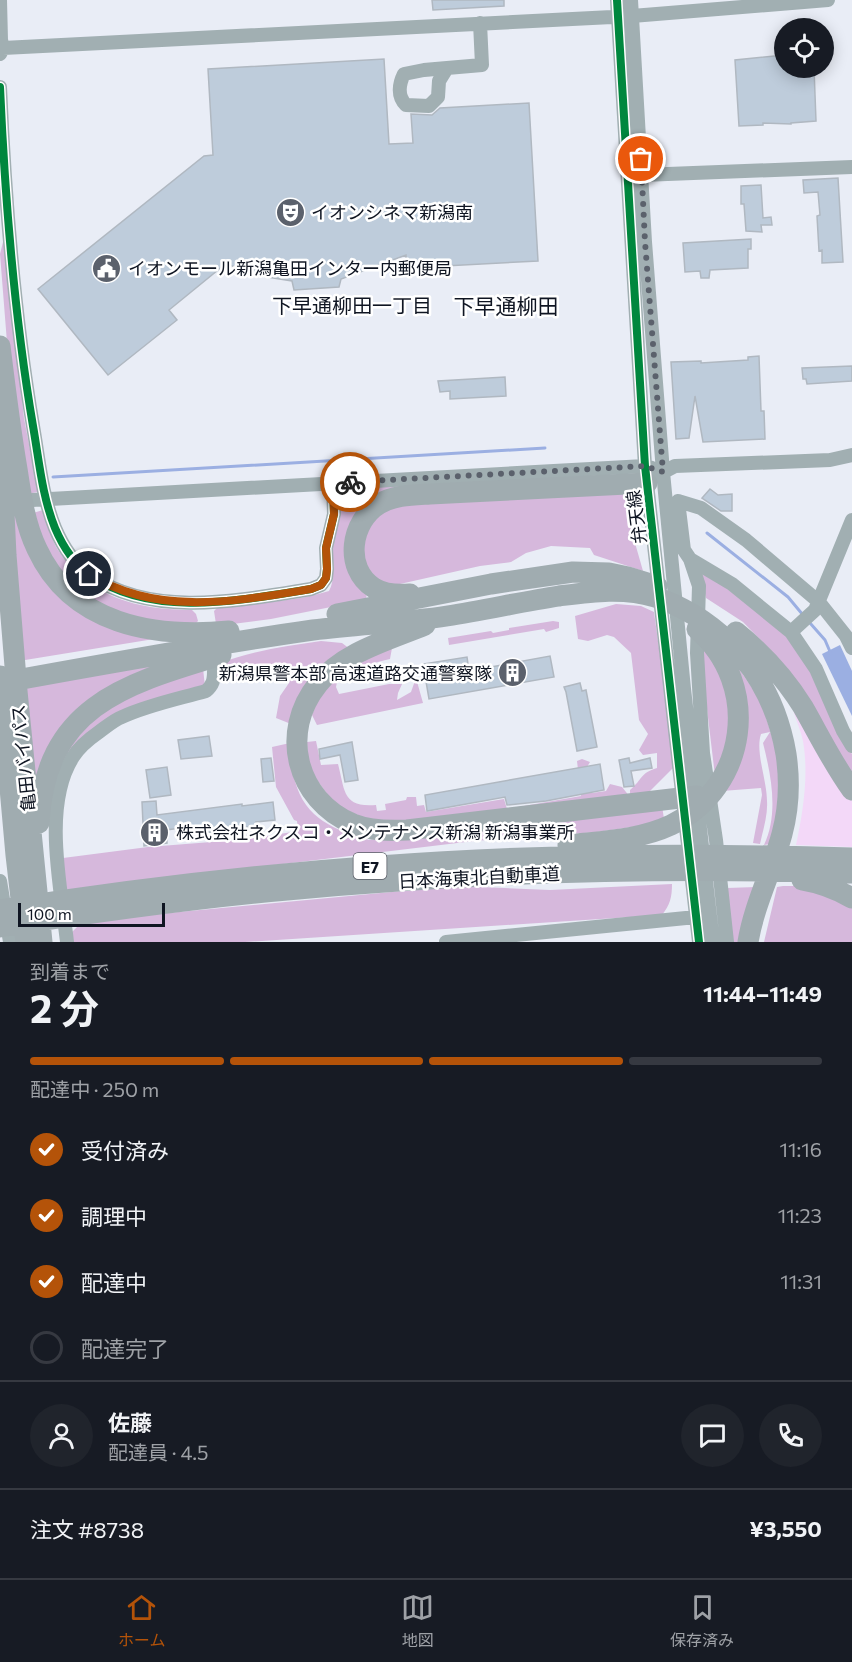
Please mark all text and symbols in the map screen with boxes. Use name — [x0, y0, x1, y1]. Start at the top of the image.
map controls — [774, 18, 834, 78]
button: locate — [774, 18, 834, 78]
pin — [615, 133, 666, 184]
icon: bag — [624, 142, 657, 175]
theatre icon: イオンシネマ新潟南 — [274, 196, 306, 228]
place label: イオンシネマ新潟南 — [311, 201, 473, 223]
public building icon: イオンモール新潟亀田インター内郵便局 — [91, 252, 123, 284]
place label: イオンモール新潟亀田インター内郵便局 — [128, 257, 452, 279]
district label: 下早通柳田一丁目 — [272, 293, 432, 317]
district label: 下早通柳田 — [454, 293, 559, 318]
courier — [320, 452, 380, 512]
icon: bike — [334, 466, 367, 499]
street label: 弁天線 — [622, 489, 650, 545]
pin — [63, 548, 114, 599]
icon: home — [72, 557, 105, 590]
building icon: 新潟県警本部 高速道路交通警察隊 — [497, 657, 529, 689]
place label: 新潟県警本部 高速道路交通警察隊 — [219, 662, 492, 684]
street label: 亀田バイパス — [6, 703, 40, 813]
building icon: 株式会社ネクスコ・メンテナンス新潟 新潟事業所 — [139, 816, 171, 848]
place label: 株式会社ネクスコ・メンテナンス新潟 新潟事業所 — [176, 821, 575, 843]
road number: E7 — [354, 853, 386, 879]
street label: 日本海東北自動車道 — [398, 862, 560, 892]
scale bar — [18, 900, 165, 928]
text: 100 m — [27, 904, 72, 923]
text: 到着まで — [30, 959, 110, 983]
text: 11:44–11:49 — [703, 980, 822, 1007]
text: 2 分 — [30, 983, 99, 1031]
text: 配達中 · 250 m — [30, 1077, 159, 1101]
icon: check — [30, 1133, 63, 1166]
text: 受付済み — [81, 1137, 169, 1164]
text: 11:16 — [779, 1137, 822, 1161]
icon: check — [30, 1199, 63, 1232]
text: 調理中 — [81, 1203, 147, 1230]
text: 11:23 — [778, 1203, 822, 1227]
icon: check — [30, 1265, 63, 1298]
text: 配達中 — [81, 1269, 147, 1296]
text: 11:31 — [780, 1269, 822, 1293]
text: 配達完了 — [81, 1335, 169, 1362]
button: person — [30, 1404, 93, 1467]
button: chat — [681, 1404, 744, 1467]
button: phone — [759, 1404, 822, 1467]
text: 佐藤 — [108, 1409, 152, 1436]
text: 配達員 · 4.5 — [108, 1440, 208, 1464]
text: ¥3,550 — [750, 1515, 822, 1542]
text: 注文 #8738 — [30, 1516, 144, 1543]
tab: ホーム — [118, 1591, 165, 1651]
tab: 地図 — [401, 1591, 434, 1651]
tab: 保存済み — [670, 1591, 734, 1651]

